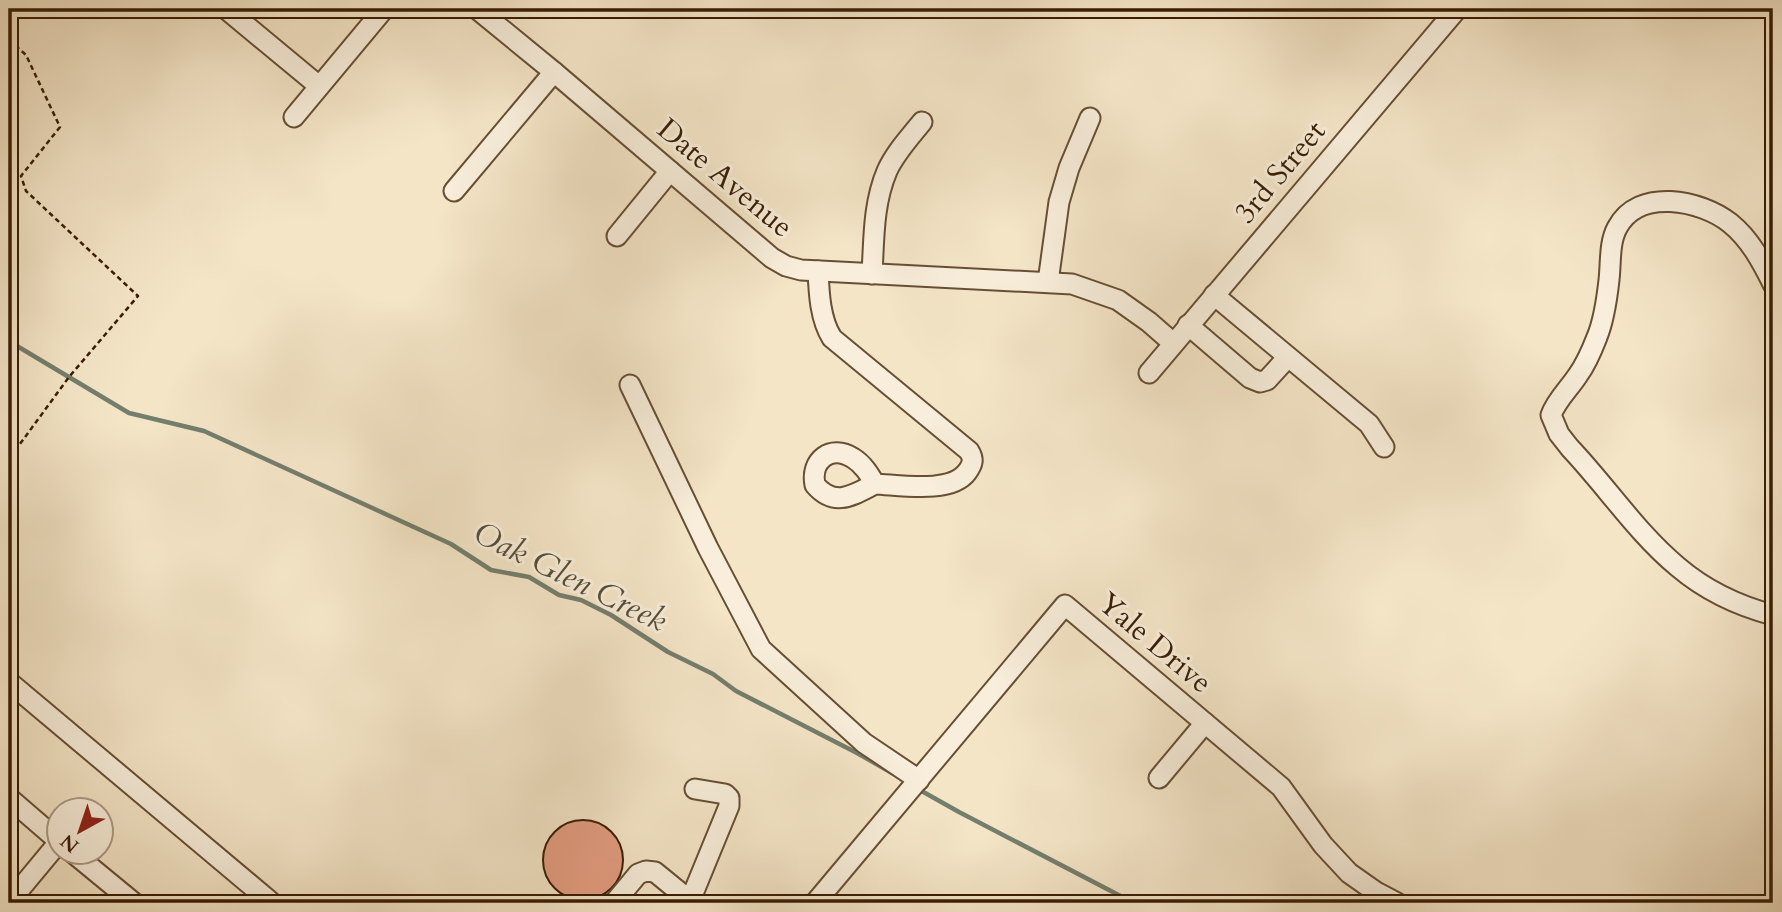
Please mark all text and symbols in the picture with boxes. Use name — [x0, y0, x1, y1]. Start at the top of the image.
street label: Date Avenue — [648, 109, 802, 247]
street label: 3rd Street — [1225, 112, 1335, 232]
water label: Oak Glen Creek — [466, 511, 674, 643]
street label: Yale Drive — [1089, 583, 1221, 703]
north arrow — [46, 796, 116, 866]
text: N — [55, 828, 84, 859]

